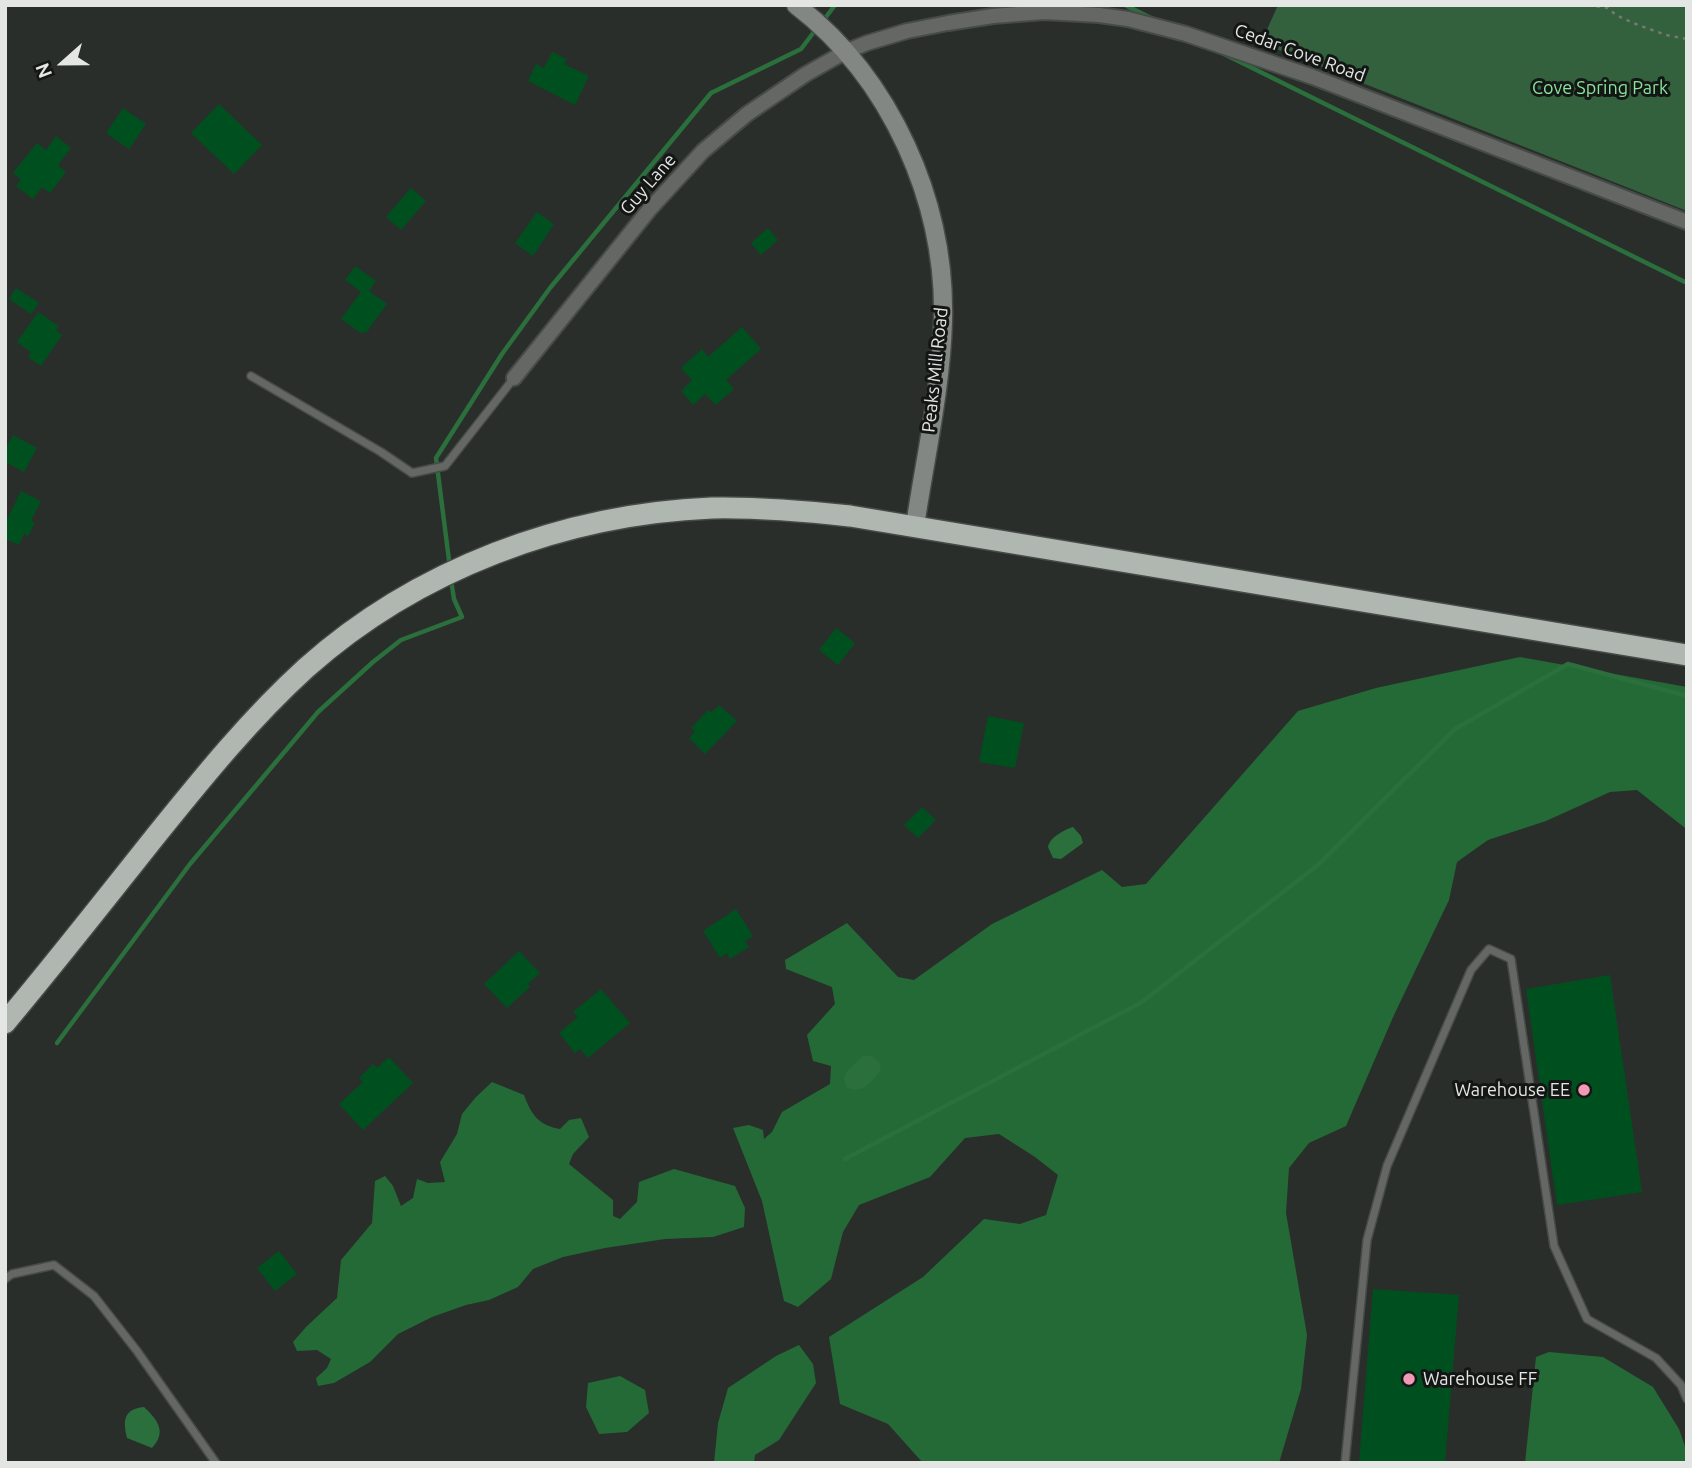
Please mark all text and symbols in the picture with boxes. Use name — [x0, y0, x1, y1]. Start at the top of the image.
street label: Cedar Cove Road — [1232, 19, 1368, 87]
north arrow — [28, 28, 98, 98]
text: N — [31, 60, 56, 81]
park label: Cove Spring Park — [1532, 77, 1668, 99]
street label: Guy Lane — [616, 149, 680, 219]
street label: Peaks Mill Road — [918, 306, 952, 434]
place label: Warehouse EE — [1455, 1079, 1570, 1101]
marker: Warehouse EE — [1576, 1082, 1592, 1098]
place label: Warehouse FF — [1423, 1368, 1537, 1390]
marker: Warehouse FF — [1401, 1371, 1417, 1387]

